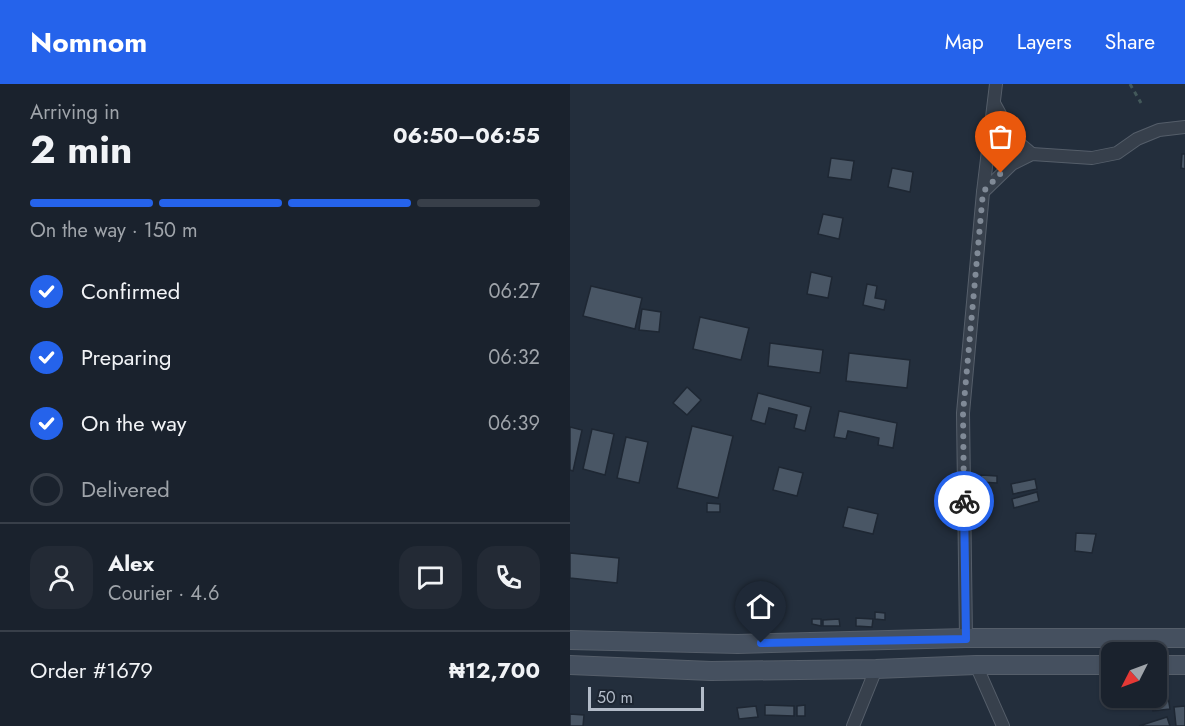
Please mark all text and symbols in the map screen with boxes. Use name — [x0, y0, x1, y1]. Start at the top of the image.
text: Nomnom — [30, 22, 147, 63]
text: Map — [945, 27, 984, 57]
text: Layers — [1017, 27, 1072, 57]
text: Share — [1105, 27, 1155, 57]
text: Arriving in — [30, 98, 120, 127]
pin — [975, 111, 1026, 173]
text: 06:50–06:55 — [393, 119, 540, 151]
icon: bag — [984, 120, 1017, 153]
text: 2 min — [30, 121, 132, 178]
text: On the way · 150 m — [30, 216, 198, 245]
icon: check — [30, 275, 63, 308]
text: Confirmed — [81, 275, 180, 307]
text: 06:27 — [489, 277, 540, 306]
icon: check — [30, 341, 63, 374]
text: Preparing — [81, 341, 172, 373]
text: 06:32 — [488, 343, 540, 372]
icon: check — [30, 407, 63, 440]
text: On the way — [81, 407, 186, 439]
text: 06:39 — [488, 409, 540, 438]
courier — [934, 471, 994, 531]
text: Delivered — [81, 473, 170, 505]
icon: bike — [948, 485, 981, 518]
button: person — [30, 546, 93, 609]
button: chat — [399, 546, 462, 609]
button: phone — [477, 546, 540, 609]
text: Alex — [108, 547, 154, 579]
text: Courier · 4.6 — [108, 579, 220, 608]
pin — [735, 581, 786, 643]
icon: home — [744, 590, 777, 623]
north arrow — [1101, 642, 1167, 708]
map controls — [1101, 642, 1167, 708]
text: Order #1679 — [30, 654, 153, 686]
text: ₦12,700 — [449, 654, 540, 686]
scale bar — [588, 684, 704, 712]
text: 50 m — [597, 686, 633, 709]

